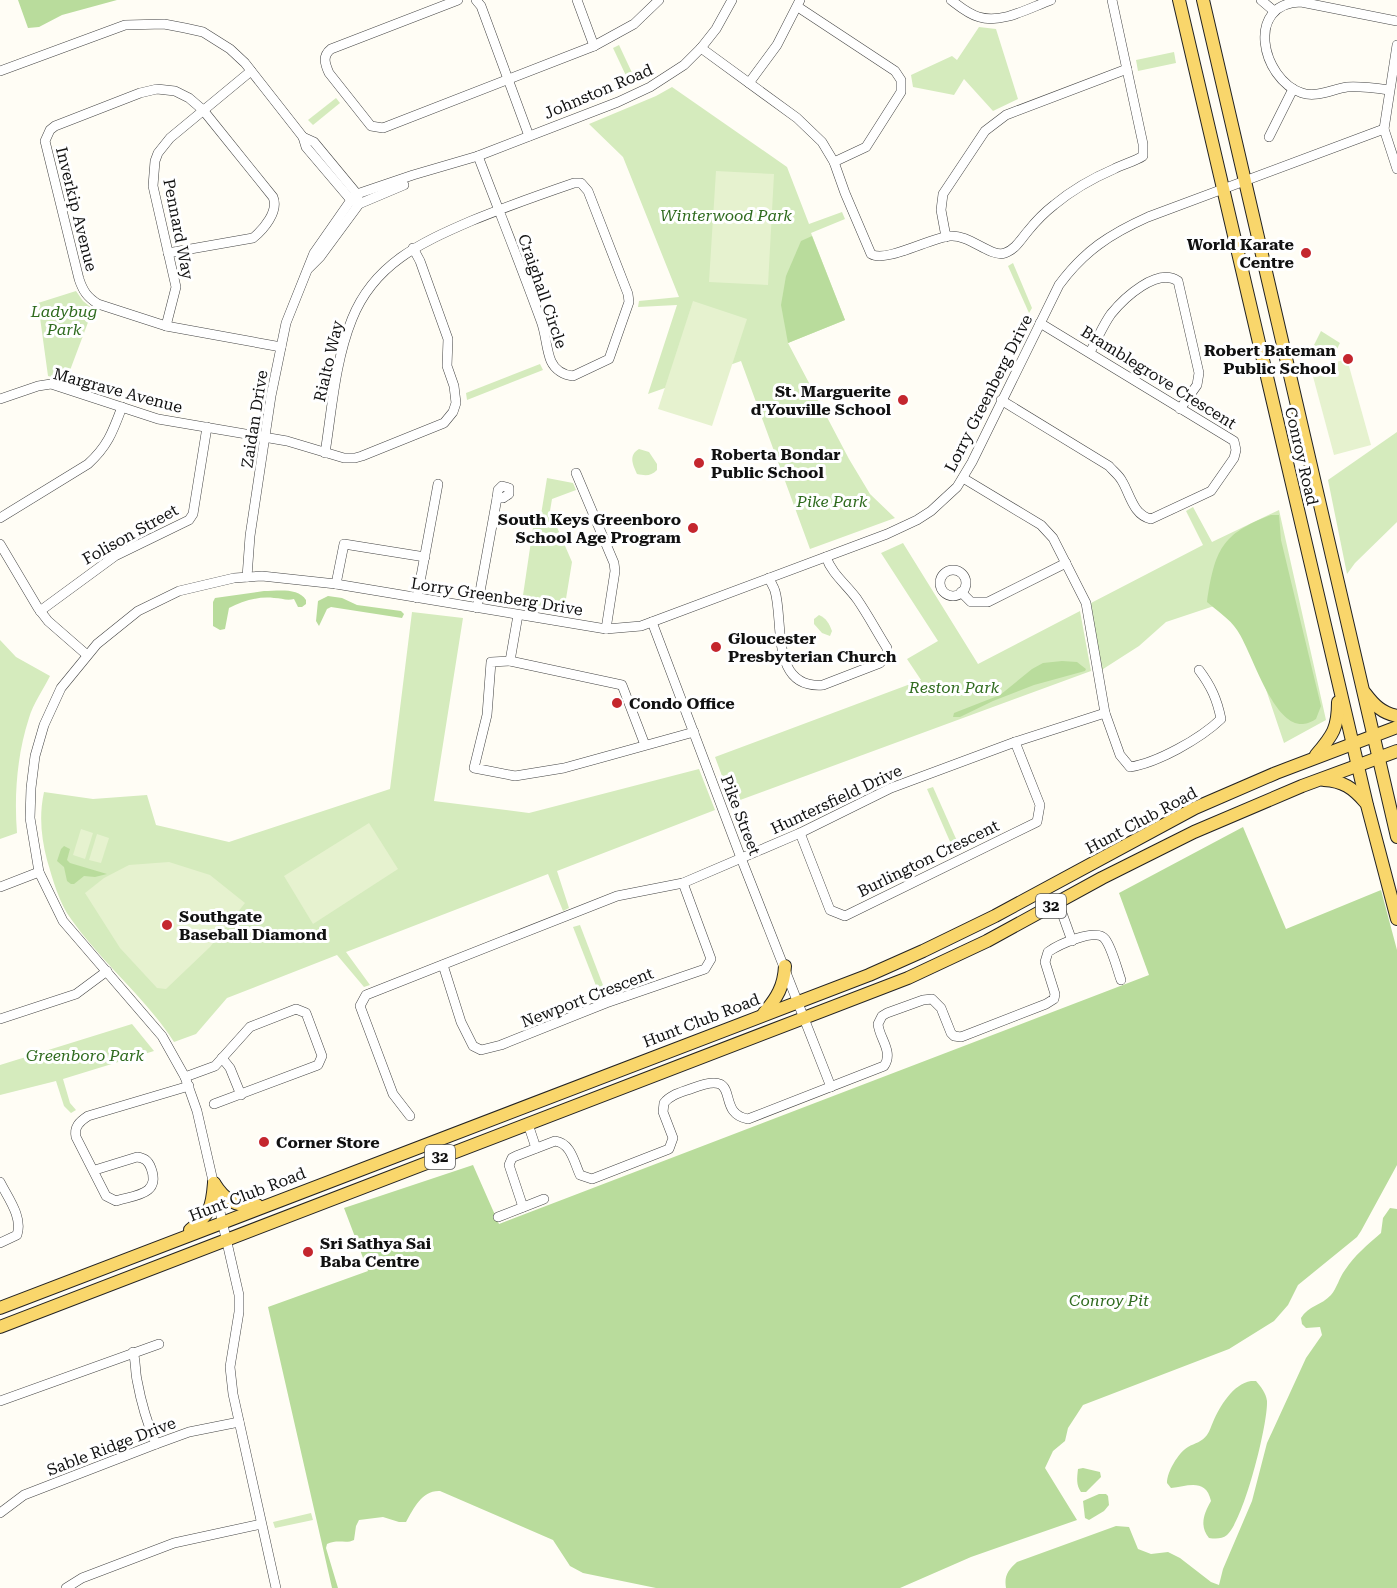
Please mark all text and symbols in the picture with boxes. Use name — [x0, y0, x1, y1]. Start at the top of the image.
street label: Johnston Road — [541, 60, 655, 123]
street label: Inverkip Avenue — [52, 145, 101, 274]
street label: Pennard Way — [159, 177, 198, 282]
park label: Winterwood Park — [660, 206, 792, 225]
street label: Craighall Circle — [514, 232, 571, 351]
place label: World Karate Centre — [1187, 235, 1294, 272]
marker: World Karate Centre — [1299, 246, 1313, 260]
park label: Ladybug Park — [30, 302, 97, 339]
street label: Lorry Greenberg Drive — [941, 311, 1036, 475]
street label: Rialto Way — [310, 318, 347, 404]
street label: Bramblegrove Crescent — [1078, 322, 1240, 433]
place label: Robert Bateman Public School — [1204, 341, 1337, 378]
marker: Robert Bateman Public School — [1341, 352, 1355, 366]
street label: Margrave Avenue — [51, 364, 185, 417]
street label: Zaidan Drive — [237, 369, 272, 469]
place label: St. Marguerite d'Youville School — [751, 382, 892, 419]
marker: St. Marguerite d'Youville School — [896, 393, 910, 407]
street label: Conroy Road — [1281, 405, 1322, 507]
place label: Roberta Bondar Public School — [711, 445, 841, 482]
marker: Roberta Bondar Public School — [692, 456, 706, 470]
park label: Pike Park — [796, 492, 868, 511]
street label: Folison Street — [79, 500, 181, 569]
place label: South Keys Greenboro School Age Program — [498, 510, 682, 547]
marker: South Keys Greenboro School Age Program — [686, 521, 700, 535]
street label: Lorry Greenberg Drive — [410, 574, 584, 620]
place label: Gloucester Presbyterian Church — [728, 629, 897, 666]
marker: Gloucester Presbyterian Church — [709, 640, 723, 654]
park label: Reston Park — [908, 678, 1000, 697]
place label: Condo Office — [629, 694, 735, 713]
marker: Condo Office — [610, 696, 624, 710]
street label: Huntersfield Drive — [768, 761, 905, 838]
street label: Pike Street — [717, 773, 764, 858]
street label: Hunt Club Road — [1082, 783, 1200, 858]
street label: Burlington Crescent — [854, 816, 1002, 901]
road number: 32 — [1036, 894, 1066, 918]
place label: Southgate Baseball Diamond — [179, 907, 327, 944]
marker: Southgate Baseball Diamond — [160, 918, 174, 932]
street label: Newport Crescent — [518, 963, 656, 1031]
street label: Hunt Club Road — [640, 989, 762, 1051]
park label: Greenboro Park — [26, 1046, 144, 1065]
place label: Corner Store — [276, 1133, 380, 1152]
marker: Corner Store — [257, 1135, 271, 1149]
road number: 32 — [425, 1145, 455, 1169]
street label: Hunt Club Road — [186, 1163, 308, 1225]
place label: Sri Sathya Sai Baba Centre — [320, 1234, 432, 1271]
marker: Sri Sathya Sai Baba Centre — [301, 1245, 315, 1259]
park label: Conroy Pit — [1069, 1291, 1149, 1310]
street label: Sable Ridge Drive — [44, 1413, 179, 1480]

